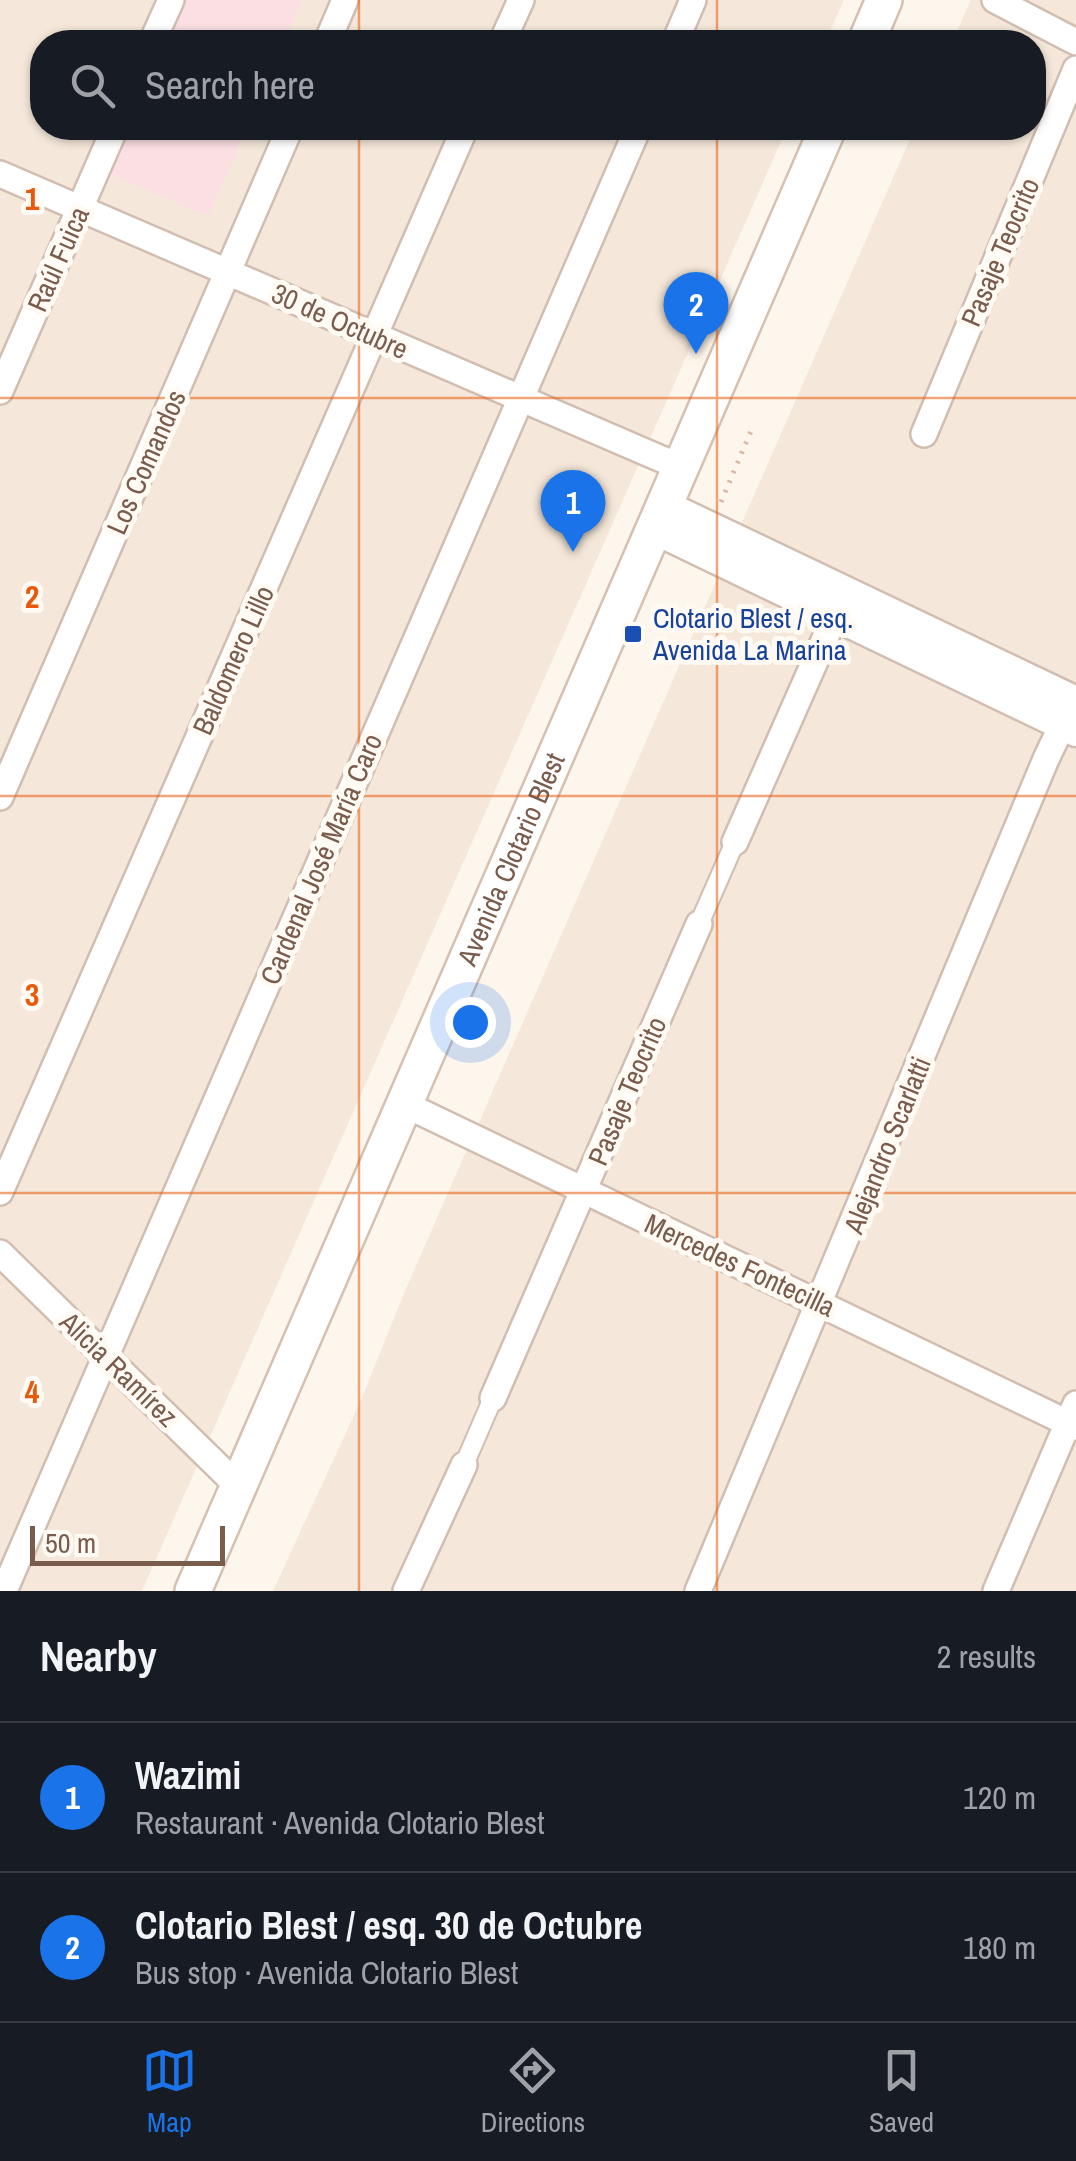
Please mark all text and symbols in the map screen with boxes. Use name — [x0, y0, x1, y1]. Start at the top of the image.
search box — [30, 30, 1046, 140]
icon: search — [65, 58, 120, 113]
text: Search here — [145, 60, 315, 111]
street label: Pasaje Teocrito — [952, 172, 1048, 332]
text: 1 — [25, 177, 40, 220]
street label: Raúl Fuica — [18, 200, 98, 317]
pin: 2 — [664, 272, 728, 354]
street label: 30 de Octubre — [266, 274, 414, 368]
street label: Los Comandos — [97, 384, 195, 540]
pin: 1 — [540, 470, 606, 552]
text: 2 — [25, 575, 39, 618]
street label: Baldomero Lillo — [183, 579, 283, 741]
place label: Clotario Blest / esq. Avenida La Marina — [652, 599, 853, 669]
marker: Clotario Blest / esq. Avenida La Marina — [622, 623, 644, 645]
street label: Cardenal José María Caro — [251, 728, 391, 990]
street label: Avenida Clotario Blest — [447, 747, 574, 972]
text: 3 — [25, 973, 39, 1016]
your location — [445, 997, 496, 1048]
street label: Pasaje Teocrito — [579, 1011, 675, 1171]
street label: Alejandro Scarlatti — [834, 1051, 940, 1240]
street label: Mercedes Fontecilla — [639, 1204, 841, 1326]
street label: Alicia Ramírez — [51, 1302, 186, 1435]
text: 4 — [25, 1370, 40, 1413]
scale bar — [30, 1521, 225, 1566]
text: 50 m — [45, 1524, 96, 1562]
text: Nearby — [40, 1628, 157, 1684]
text: 2 results — [937, 1635, 1036, 1678]
text: Wazimi — [135, 1750, 241, 1801]
text: 1 — [65, 1776, 80, 1819]
text: 120 m — [963, 1776, 1036, 1819]
text: Restaurant · Avenida Clotario Blest — [135, 1801, 544, 1844]
text: Clotario Blest / esq. 30 de Octubre — [135, 1900, 642, 1951]
text: 2 — [65, 1926, 80, 1969]
text: 180 m — [963, 1926, 1036, 1969]
text: Bus stop · Avenida Clotario Blest — [135, 1951, 518, 1994]
tab: Map — [142, 2043, 197, 2141]
tab: Directions — [481, 2043, 585, 2141]
tab: Saved — [869, 2043, 934, 2141]

